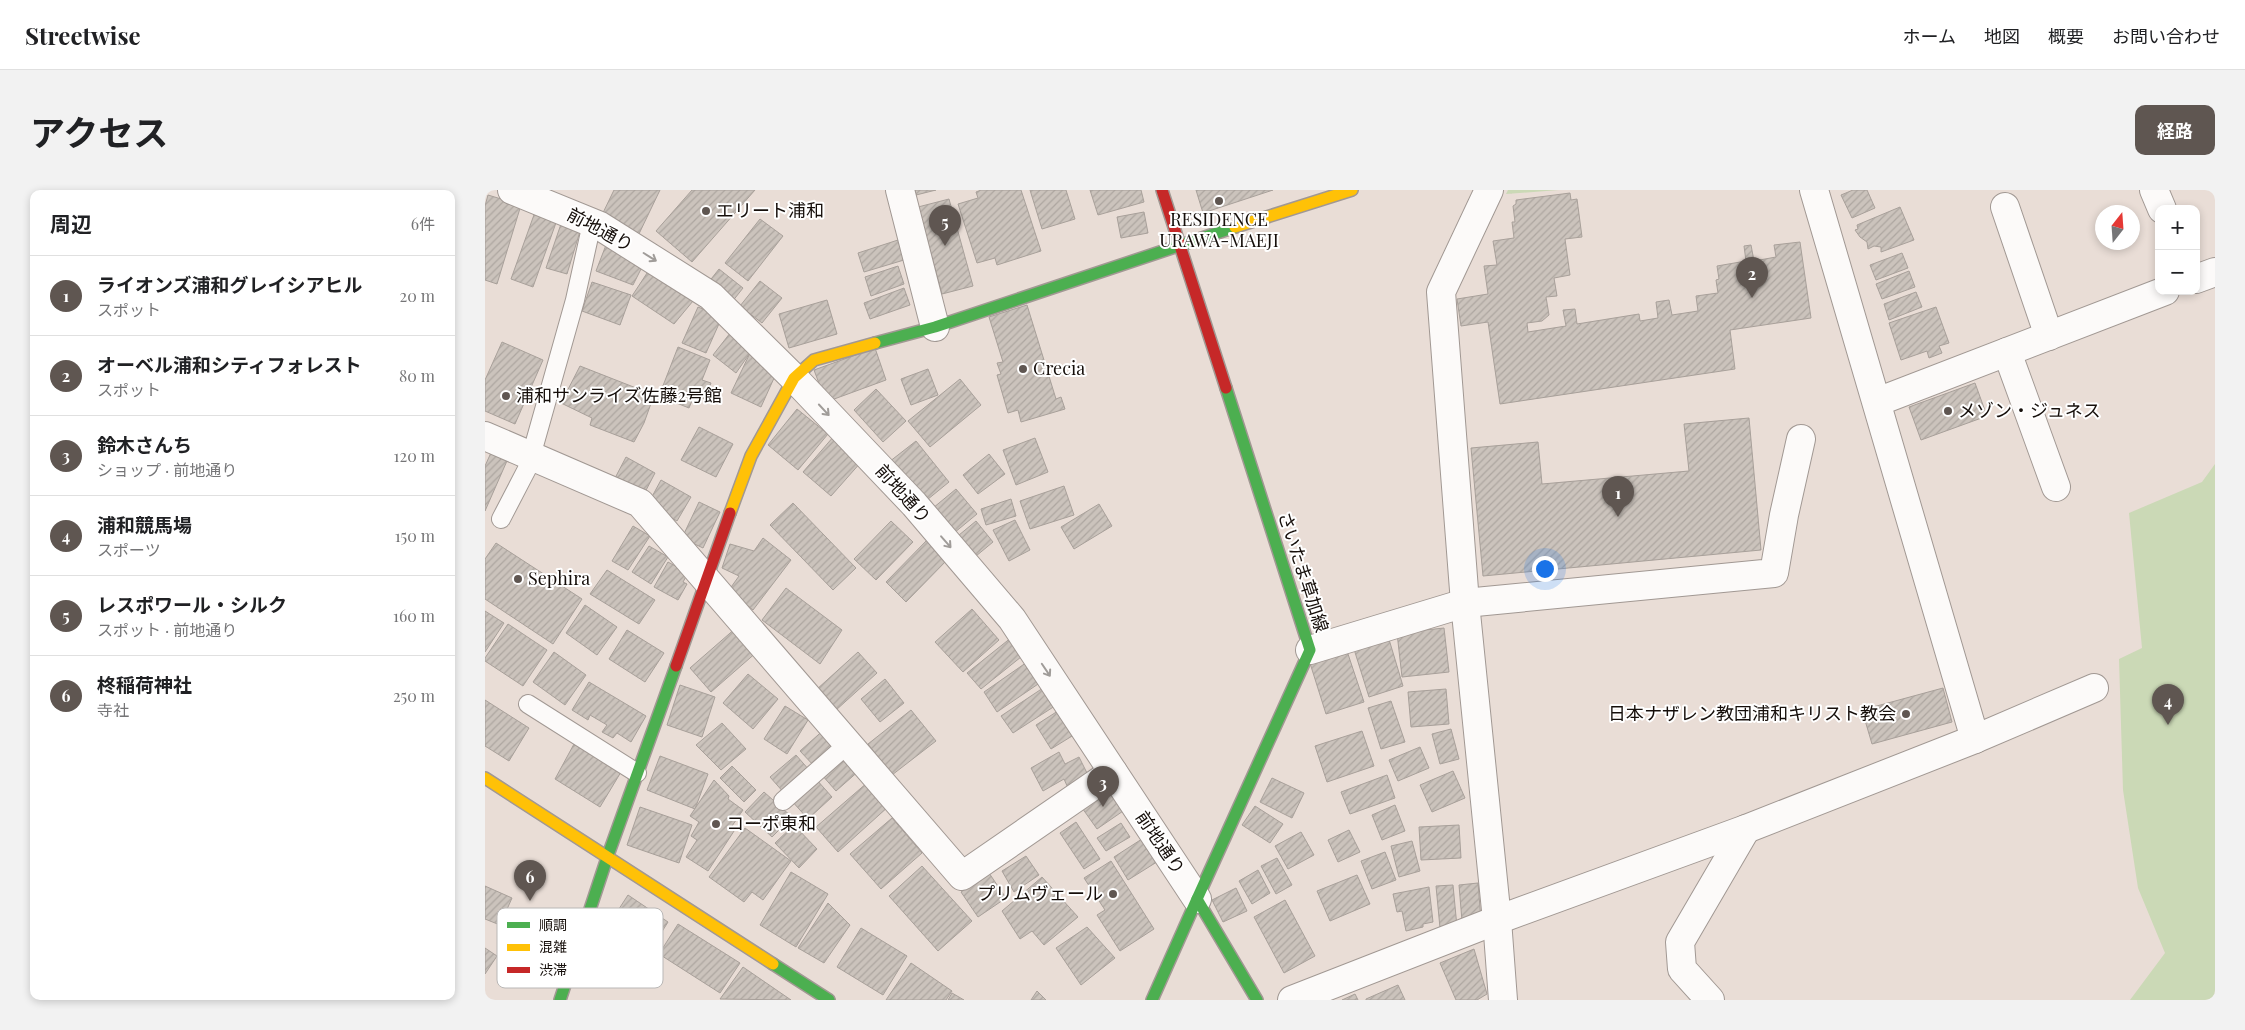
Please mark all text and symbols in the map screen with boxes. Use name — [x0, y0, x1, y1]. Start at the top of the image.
text: Streetwise — [25, 19, 141, 51]
text: ホーム — [1903, 24, 1956, 48]
text: 地図 — [1984, 24, 2020, 48]
text: 概要 — [2048, 24, 2084, 48]
text: お問い合わせ — [2112, 24, 2220, 48]
button: 経路 — [2135, 105, 2215, 155]
text: アクセス — [30, 108, 168, 155]
marker: RESIDENCE URAWA-MAEJI — [1213, 195, 1225, 207]
place label: エリート浦和 — [716, 198, 824, 222]
street label: 前地通り — [563, 202, 638, 257]
marker: エリート浦和 — [700, 205, 712, 217]
pin: 5 — [929, 205, 961, 246]
north arrow — [2095, 205, 2140, 250]
map controls — [2155, 205, 2200, 295]
button: + — [2155, 205, 2200, 250]
place label: RESIDENCE URAWA-MAEJI — [1159, 207, 1279, 252]
text: 周辺 — [50, 209, 92, 237]
text: 6件 — [411, 213, 435, 234]
button: − — [2155, 250, 2200, 295]
one-way arrow — [643, 252, 657, 263]
pin: 2 — [1736, 257, 1768, 298]
text: ライオンズ浦和グレイシアヒル — [97, 271, 363, 297]
text: 1 — [63, 285, 69, 306]
text: 20 m — [400, 285, 435, 306]
text: スポット — [97, 299, 161, 320]
text: オーベル浦和シティフォレスト — [97, 351, 362, 377]
place label: Crecia — [1033, 356, 1085, 380]
marker: Crecia — [1017, 363, 1029, 375]
text: 2 — [62, 365, 70, 386]
text: 80 m — [399, 365, 435, 386]
text: スポット — [97, 379, 161, 400]
place label: 浦和サンライズ佐藤2号館 — [516, 383, 722, 407]
marker: 浦和サンライズ佐藤2号館 — [500, 390, 512, 402]
place label: メゾン・ジュネス — [1958, 398, 2101, 422]
one-way arrow — [818, 403, 830, 416]
marker: メゾン・ジュネス — [1942, 405, 1954, 417]
text: 鈴木さんち — [97, 431, 192, 457]
text: 3 — [62, 445, 70, 466]
text: 120 m — [394, 445, 435, 466]
text: ショップ · 前地通り — [97, 459, 237, 480]
street label: 前地通り — [871, 459, 937, 528]
pin: 1 — [1602, 476, 1634, 517]
street label: さいたま草加線 — [1273, 508, 1335, 635]
text: 浦和競馬場 — [97, 511, 192, 537]
text: 4 — [62, 525, 70, 546]
text: 150 m — [395, 525, 435, 546]
one-way arrow — [940, 535, 951, 548]
text: スポーツ — [97, 539, 161, 560]
your location — [1532, 556, 1558, 582]
place label: Sephira — [528, 566, 590, 590]
marker: Sephira — [512, 573, 524, 585]
text: レスポワール・シルク — [97, 591, 287, 617]
text: 5 — [62, 605, 70, 626]
text: 160 m — [393, 605, 435, 626]
text: スポット · 前地通り — [97, 619, 237, 640]
one-way arrow — [1041, 663, 1051, 677]
text: 柊稲荷神社 — [97, 671, 192, 697]
pin: 4 — [2152, 684, 2184, 725]
text: 6 — [62, 685, 70, 706]
text: 250 m — [393, 685, 435, 706]
text: 寺社 — [97, 699, 129, 720]
place label: 日本ナザレン教団浦和キリスト教会 — [1608, 701, 1896, 725]
marker: 日本ナザレン教団浦和キリスト教会 — [1900, 708, 1912, 720]
pin: 3 — [1087, 766, 1119, 807]
street label: 前地通り — [1131, 806, 1191, 879]
place label: コーポ東和 — [726, 811, 816, 835]
marker: コーポ東和 — [710, 818, 722, 830]
pin: 6 — [514, 860, 546, 901]
place label: プリムヴェール — [977, 881, 1103, 905]
marker: プリムヴェール — [1107, 888, 1119, 900]
legend — [497, 908, 663, 988]
text: 順調 — [539, 915, 567, 934]
text: 混雑 — [539, 937, 567, 956]
text: 渋滞 — [539, 960, 567, 979]

